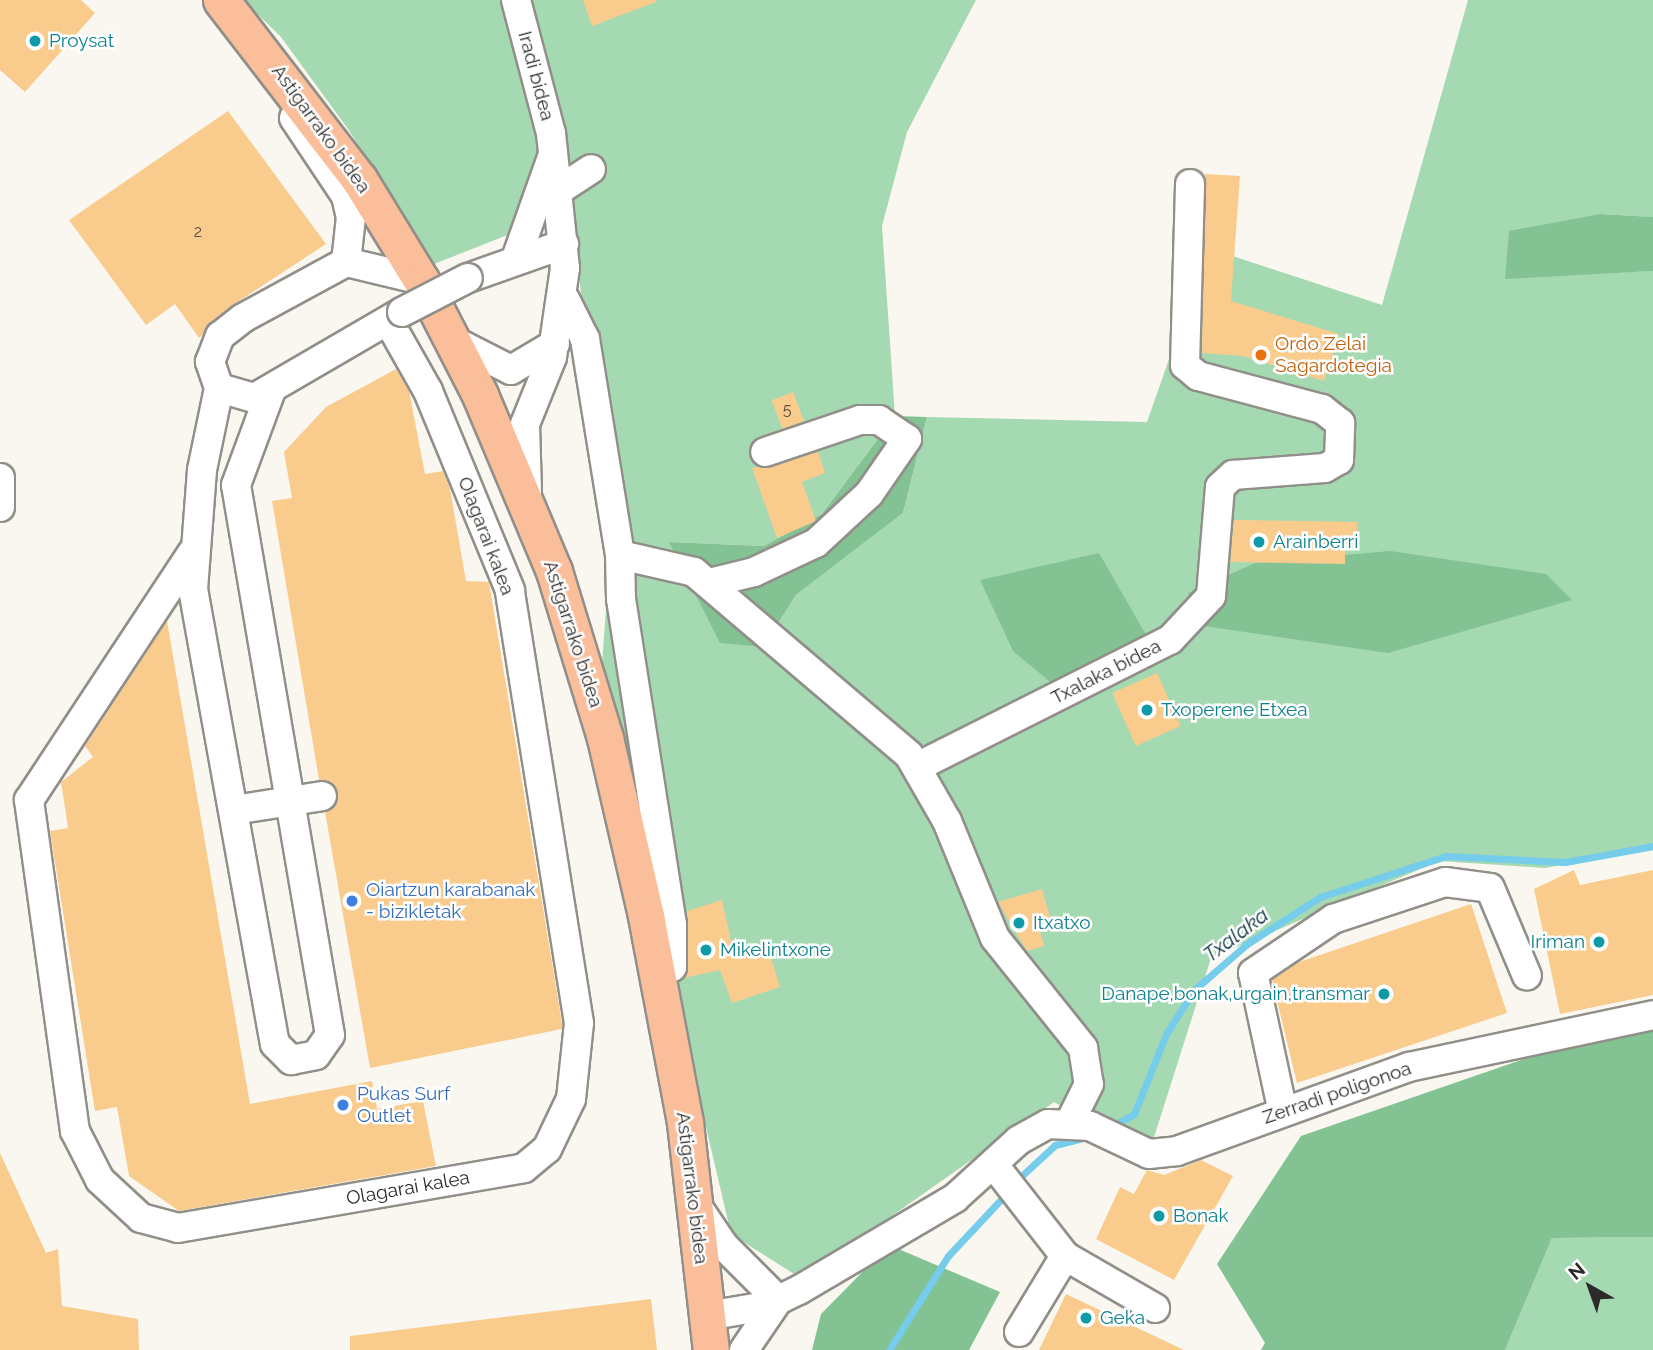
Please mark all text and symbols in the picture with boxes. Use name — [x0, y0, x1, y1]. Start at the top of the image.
street label: Iradi bidea — [513, 29, 559, 123]
place label: Proysat — [49, 30, 114, 52]
marker: Proysat — [27, 33, 43, 49]
street label: Astigarrako bidea — [267, 60, 375, 198]
house number: 2 — [194, 222, 202, 242]
place label: Ordo Zelai Sagardotegia — [1275, 333, 1392, 377]
marker: Ordo Zelai Sagardotegia — [1253, 347, 1269, 363]
house number: 5 — [783, 400, 791, 420]
street label: Olagarai kalea — [453, 474, 519, 598]
place label: Arainberri — [1273, 531, 1358, 553]
marker: Arainberri — [1251, 534, 1267, 550]
street label: Astigarrako bidea — [539, 558, 607, 710]
street label: Txalaka bidea — [1047, 635, 1165, 709]
place label: Txoperene Etxea — [1161, 699, 1308, 721]
marker: Txoperene Etxea — [1139, 702, 1155, 718]
place label: Oiartzun karabanak - bizikletak — [366, 879, 535, 923]
marker: Oiartzun karabanak - bizikletak — [344, 893, 360, 909]
water label: Txalaka — [1199, 902, 1273, 968]
place label: Itxatxo — [1033, 912, 1091, 934]
marker: Itxatxo — [1011, 915, 1027, 931]
place label: Iriman — [1531, 931, 1585, 953]
marker: Iriman — [1591, 934, 1607, 950]
place label: Mikelintxone — [720, 939, 831, 961]
marker: Mikelintxone — [698, 942, 714, 958]
place label: Danape,bonak,urgain,transmar — [1101, 983, 1370, 1005]
marker: Danape,bonak,urgain,transmar — [1376, 986, 1392, 1002]
street label: Zerradi poligonoa — [1260, 1057, 1414, 1129]
place label: Pukas Surf Outlet — [357, 1083, 450, 1127]
marker: Pukas Surf Outlet — [335, 1097, 351, 1113]
street label: Astigarrako bidea — [671, 1111, 713, 1265]
street label: Olagarai kalea — [345, 1166, 471, 1210]
place label: Bonak — [1173, 1205, 1228, 1227]
marker: Bonak — [1151, 1208, 1167, 1224]
north arrow — [1555, 1252, 1625, 1322]
text: N — [1564, 1258, 1589, 1284]
place label: Geka — [1100, 1307, 1145, 1329]
marker: Geka — [1078, 1310, 1094, 1326]

